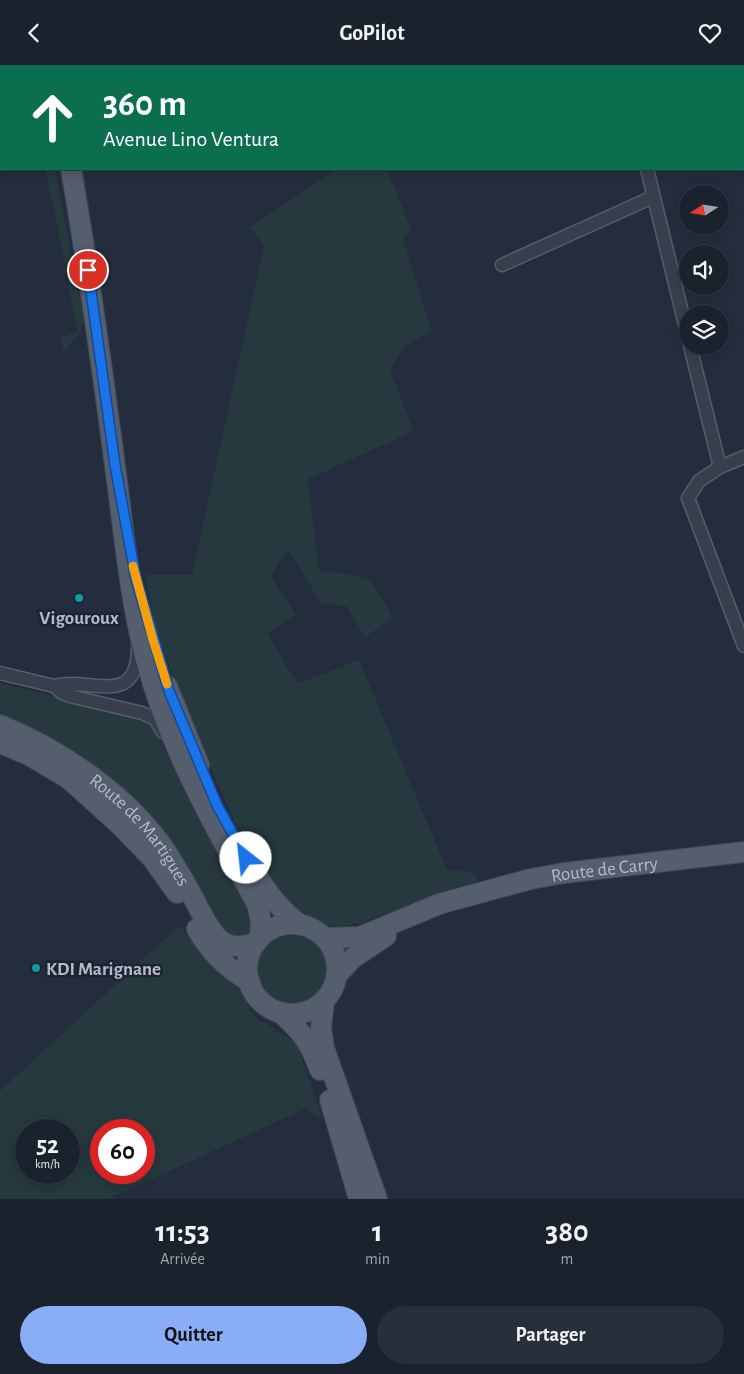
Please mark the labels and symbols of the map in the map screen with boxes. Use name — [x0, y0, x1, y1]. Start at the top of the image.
north arrow — [679, 185, 729, 235]
pin — [67, 249, 109, 291]
marker: Vigouroux — [73, 592, 85, 604]
place label: Vigouroux — [39, 609, 119, 628]
street label: Route de Martigues — [86, 771, 193, 890]
position arrow — [219, 831, 271, 883]
street label: Route de Carry — [550, 854, 659, 886]
place label: KDI Marignane — [46, 960, 161, 979]
marker: KDI Marignane — [30, 962, 42, 974]
speed limit sign: 60 — [90, 1119, 155, 1184]

